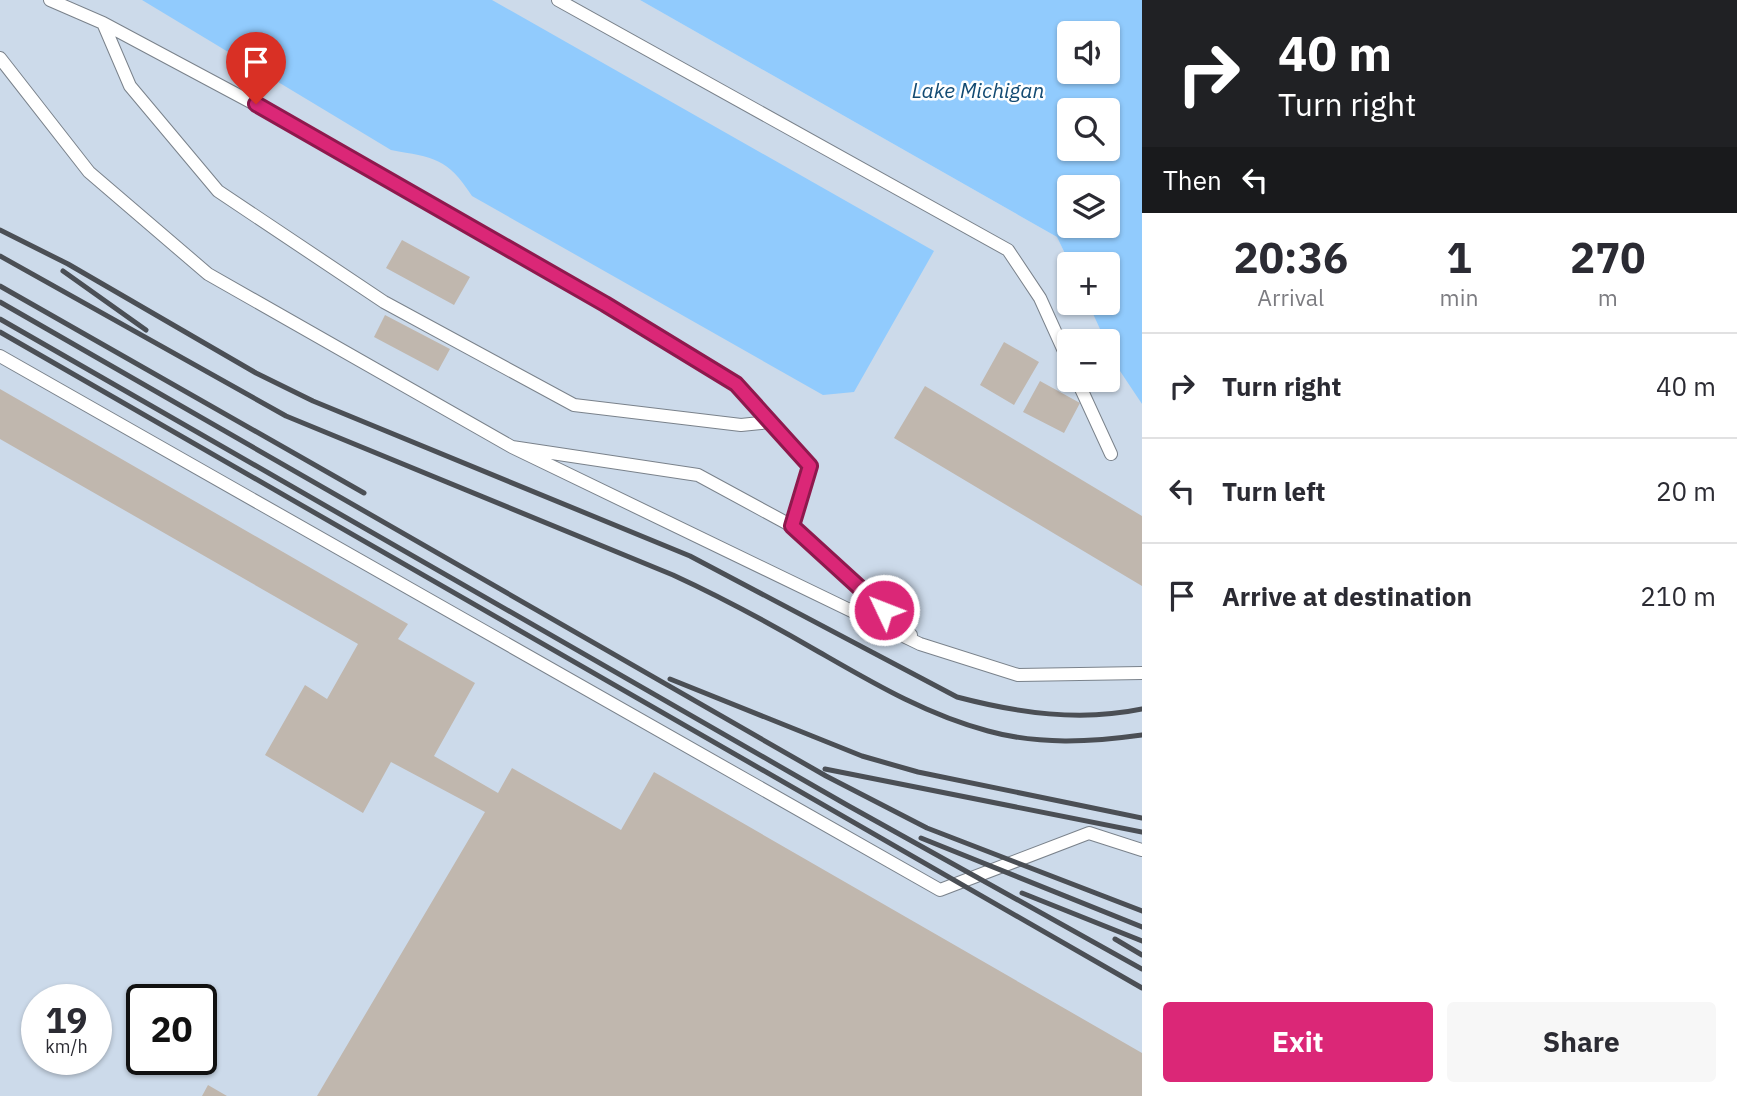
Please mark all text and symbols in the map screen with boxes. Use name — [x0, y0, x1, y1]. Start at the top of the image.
map controls — [1057, 21, 1120, 392]
button: sound — [1057, 21, 1120, 84]
text: 40 m — [1278, 21, 1392, 84]
icon: right — [1163, 28, 1254, 119]
pin — [226, 32, 286, 104]
icon: arrive — [237, 43, 275, 81]
water label: Lake Michigan — [912, 76, 1044, 104]
text: Turn right — [1278, 83, 1416, 125]
button: search — [1057, 98, 1120, 161]
icon: left — [1236, 161, 1274, 199]
text: Then — [1163, 163, 1222, 197]
button: layers — [1057, 175, 1120, 238]
text: 20:36 — [1233, 230, 1348, 285]
text: 1 — [1446, 230, 1472, 285]
text: 270 — [1570, 230, 1646, 285]
button: + — [1057, 252, 1120, 315]
text: Arrival — [1257, 282, 1324, 312]
text: min — [1440, 282, 1478, 312]
text: m — [1598, 282, 1618, 312]
button: − — [1057, 329, 1120, 392]
icon: right — [1163, 367, 1201, 405]
text: Turn right — [1222, 369, 1341, 403]
text: 40 m — [1656, 369, 1716, 403]
icon: left — [1163, 472, 1201, 510]
text: Turn left — [1222, 474, 1325, 508]
text: 20 m — [1656, 474, 1716, 508]
position arrow — [847, 573, 921, 647]
icon: arrive — [1163, 577, 1201, 615]
text: Arrive at destination — [1222, 579, 1472, 613]
text: 210 m — [1640, 579, 1716, 613]
speed limit sign: 20 — [126, 984, 217, 1075]
text: 19 — [45, 997, 88, 1043]
button: Exit — [1163, 1002, 1433, 1082]
button: Share — [1447, 1002, 1716, 1082]
text: km/h — [45, 1035, 88, 1058]

